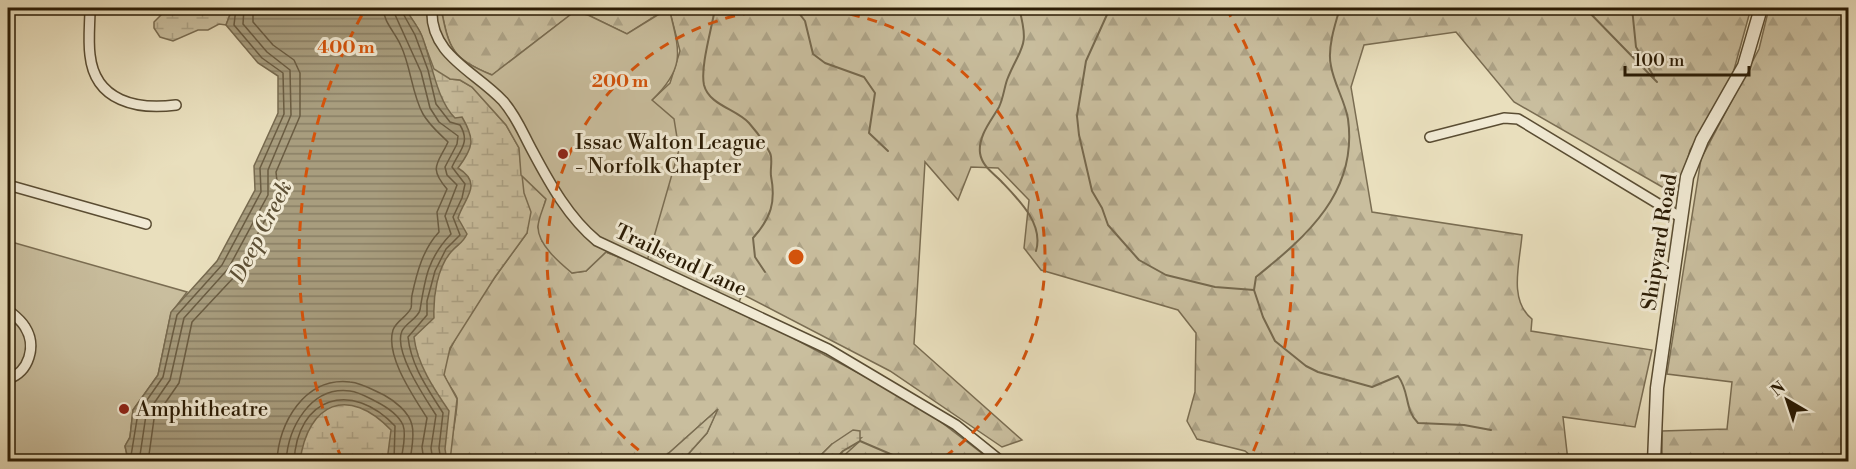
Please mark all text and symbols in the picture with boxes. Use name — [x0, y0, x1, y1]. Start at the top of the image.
text: 400 m — [317, 36, 375, 59]
scale bar — [1625, 39, 1750, 77]
text: 100 m — [1634, 49, 1685, 72]
text: 200 m — [592, 70, 649, 93]
place label: Issac Walton League - Norfolk Chapter — [575, 130, 766, 180]
marker: Issac Walton League - Norfolk Chapter — [556, 147, 570, 161]
street label: Shipyard Road — [1636, 172, 1684, 312]
water label: Deep Creek — [224, 176, 298, 288]
street label: Trailsend Lane — [610, 219, 751, 303]
centre of rings — [786, 247, 806, 267]
north arrow — [1757, 370, 1817, 430]
text: N — [1767, 377, 1790, 401]
place label: Amphitheatre — [135, 397, 268, 423]
marker: Amphitheatre — [117, 402, 131, 416]

